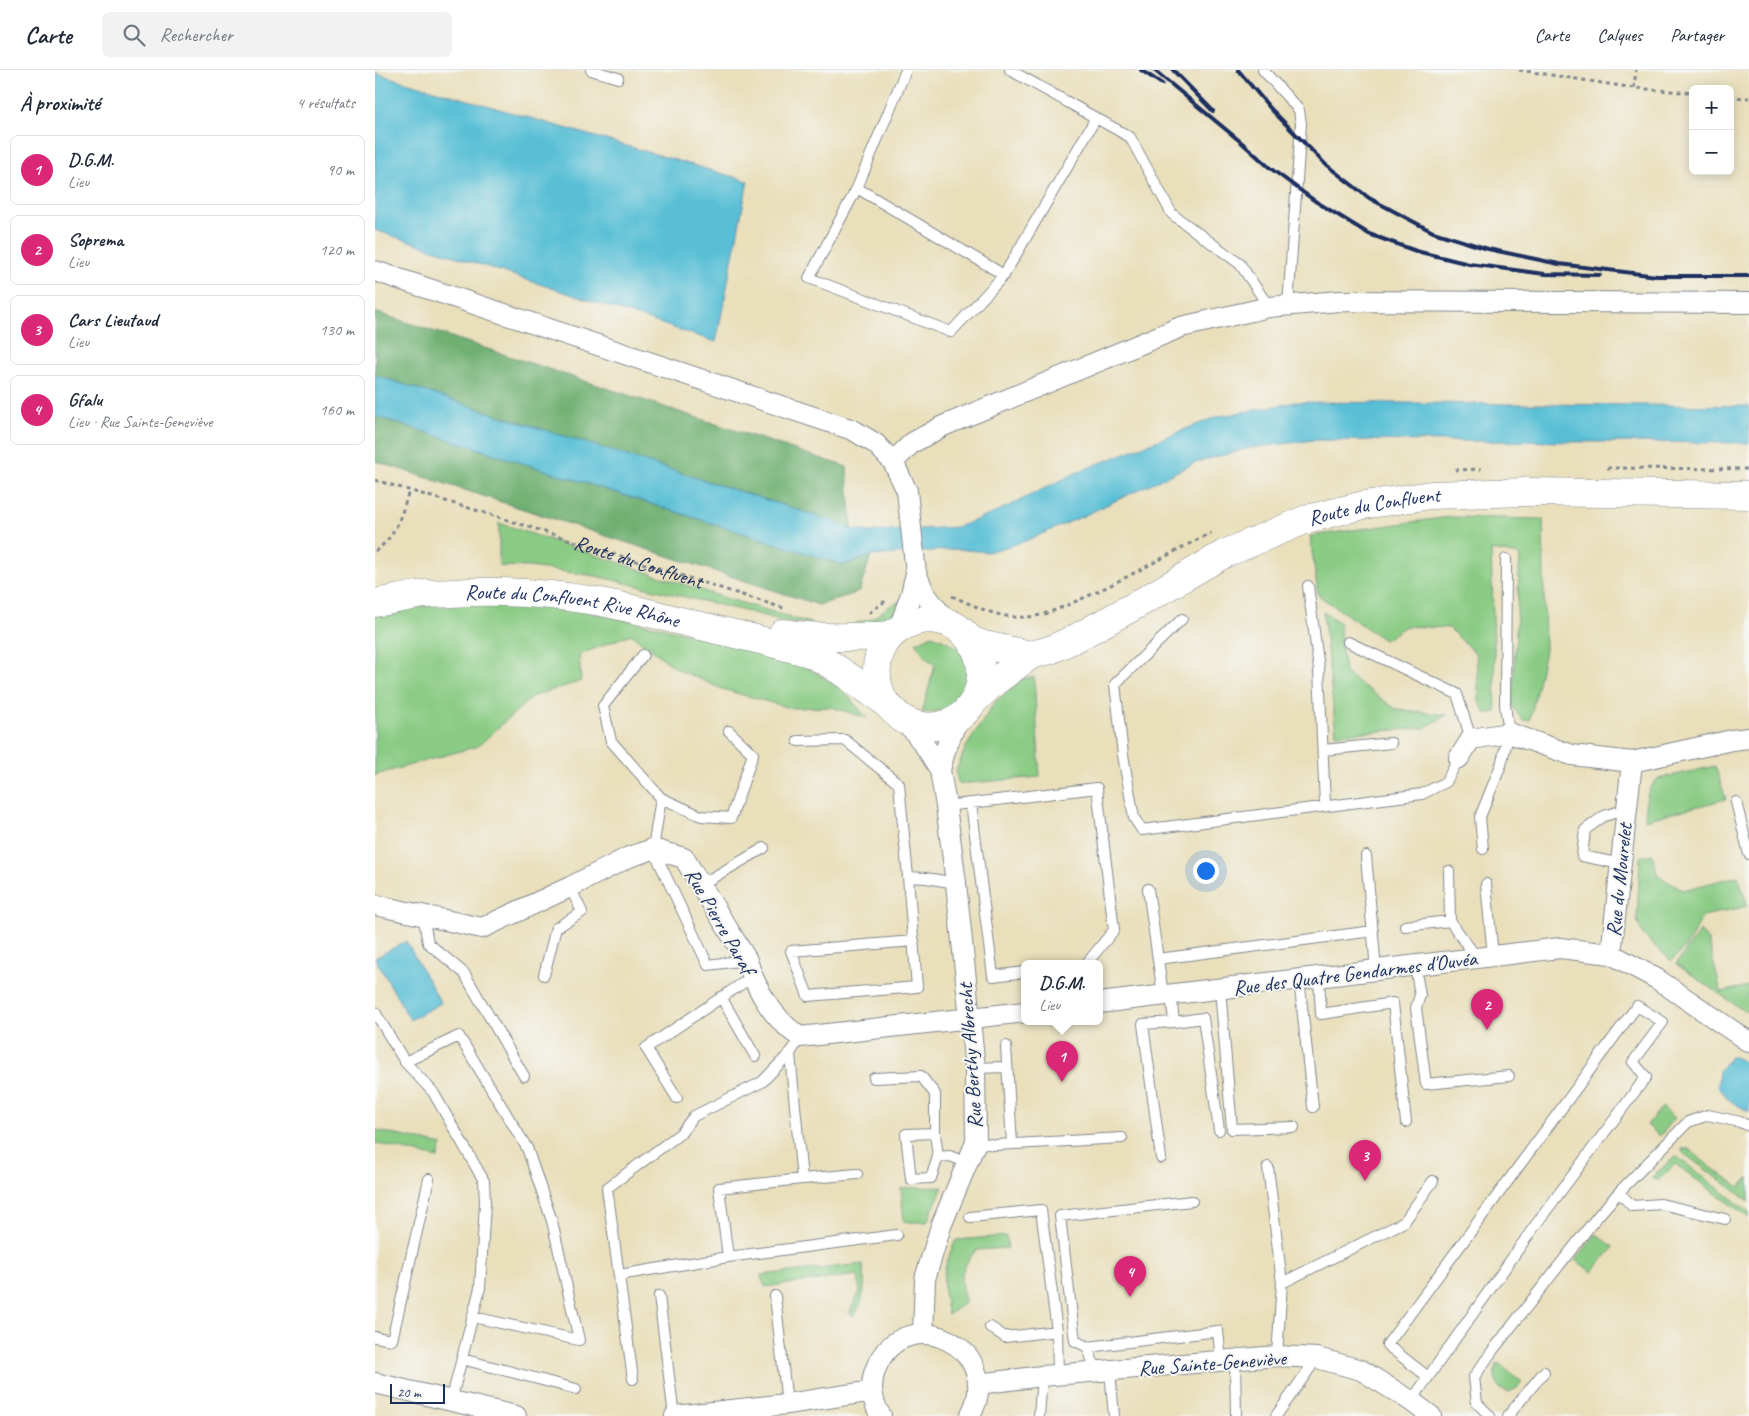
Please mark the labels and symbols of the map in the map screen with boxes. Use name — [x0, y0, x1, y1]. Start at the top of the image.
street label: Route du Confluent — [1305, 482, 1442, 531]
street label: Route du Confluent — [571, 529, 708, 595]
street label: Route du Confluent Rive Rhône — [464, 579, 684, 634]
street label: Rue du Mourelet — [1600, 820, 1638, 938]
your location — [1193, 858, 1219, 884]
street label: Rue Pierre Paraf — [679, 863, 763, 983]
street label: Rue des Quatre Gendarmes d'Ouvéa — [1232, 945, 1480, 1001]
street label: Rue Berthy Albrecht — [952, 980, 988, 1130]
pin: 2 — [1471, 989, 1503, 1030]
pin: 1 — [1046, 1041, 1078, 1082]
pin: 3 — [1349, 1140, 1381, 1181]
pin: 4 — [1114, 1256, 1146, 1297]
street label: Rue Sainte-Geneviève — [1137, 1345, 1289, 1381]
scale bar — [390, 1381, 445, 1404]

